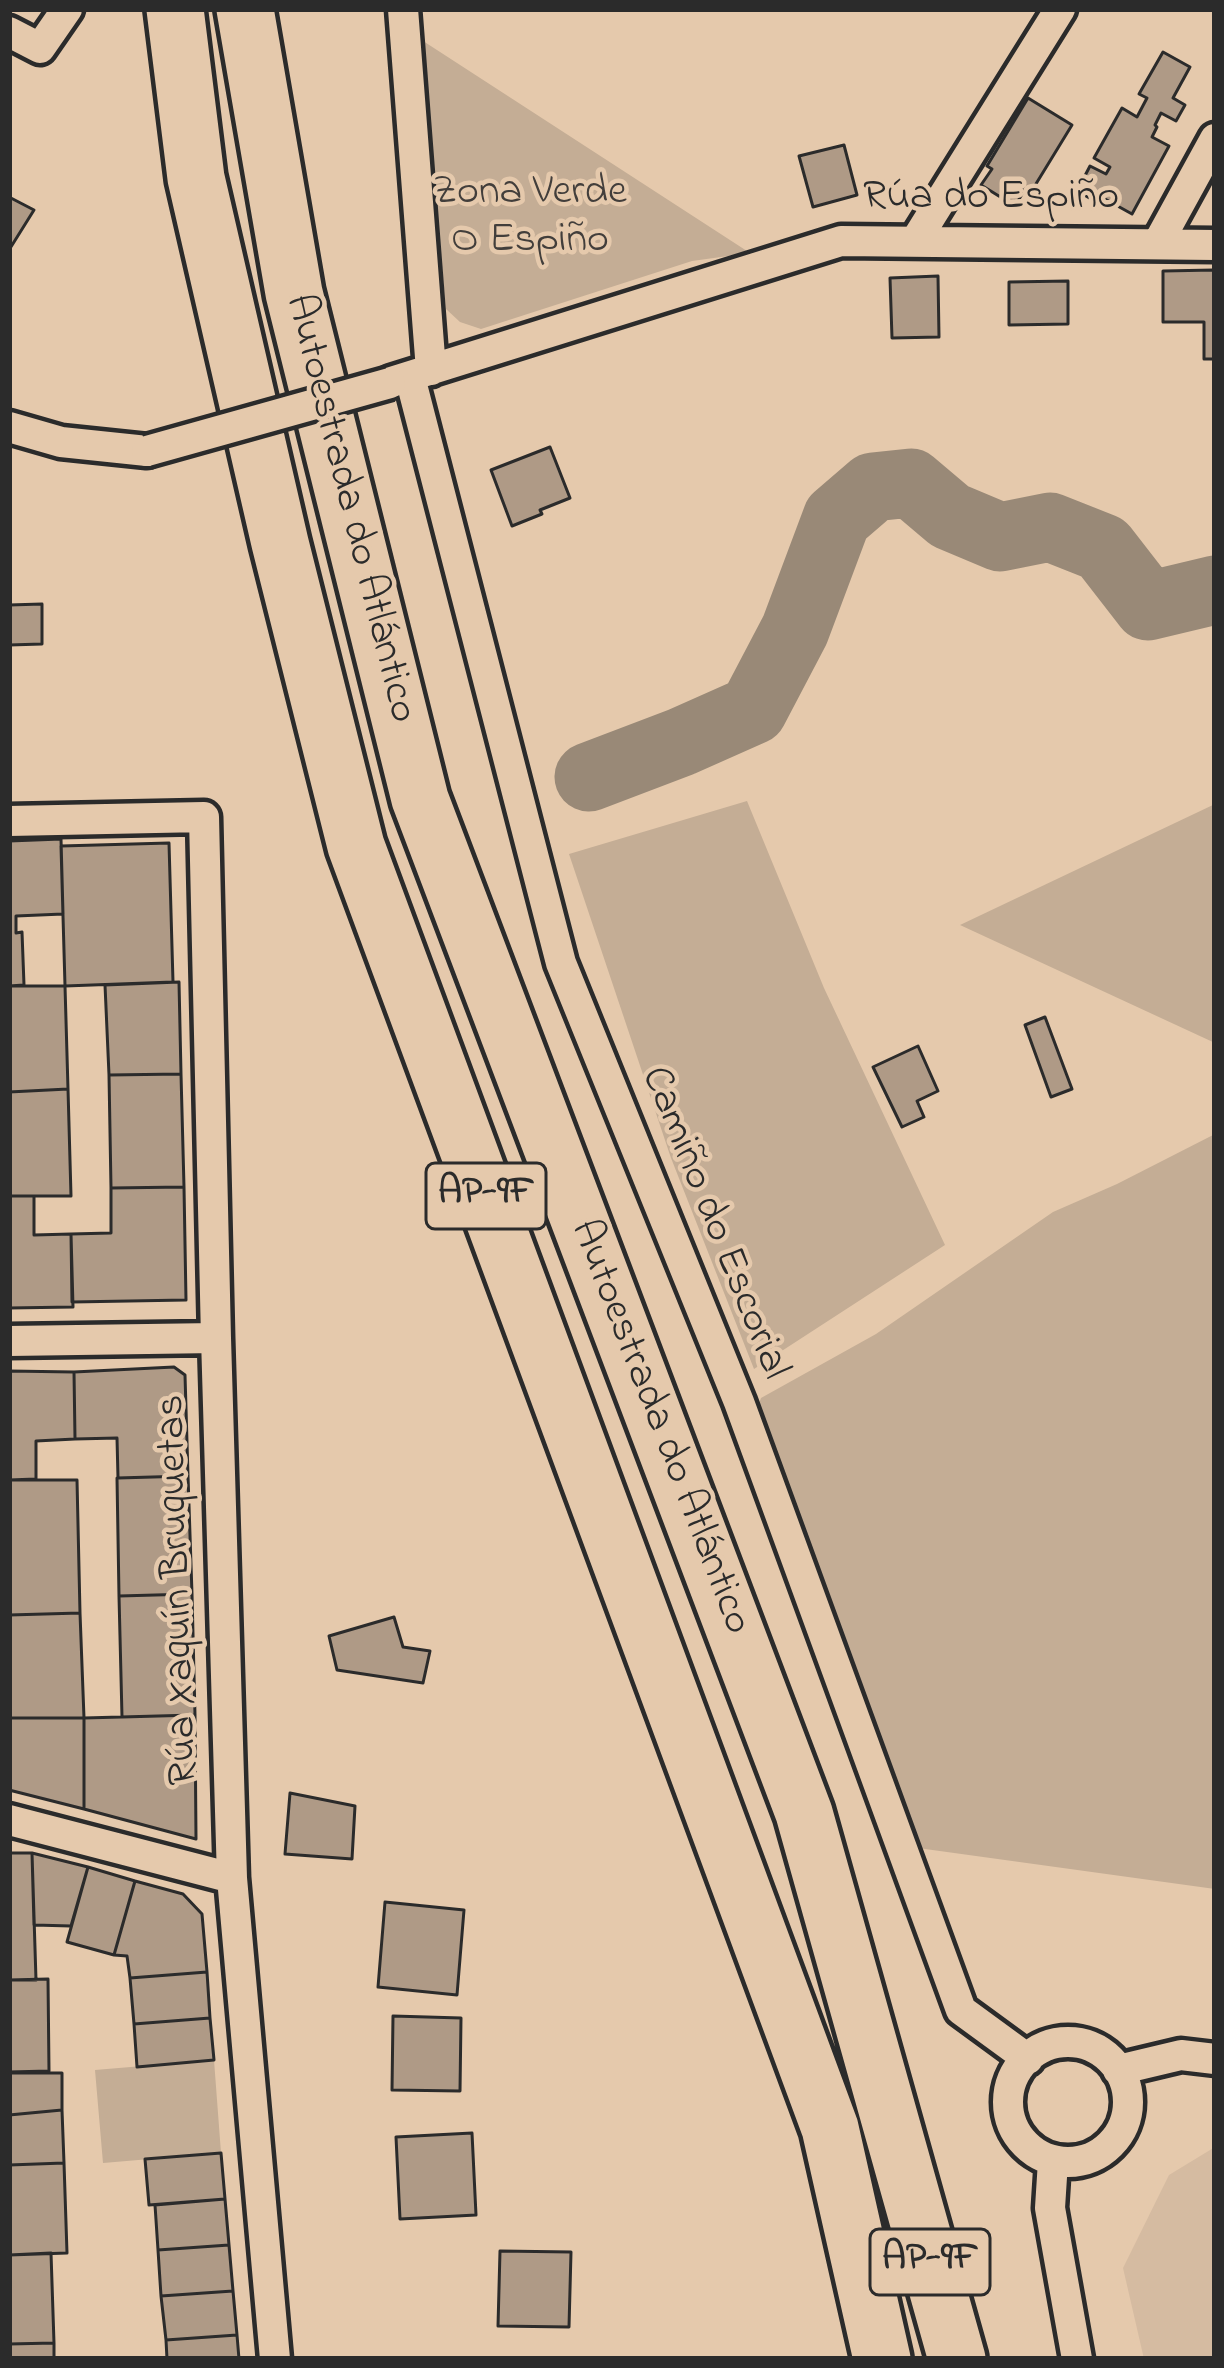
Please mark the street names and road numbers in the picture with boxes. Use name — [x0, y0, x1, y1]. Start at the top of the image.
street label: Rúa do Espiño — [863, 175, 1119, 225]
street label: Autoestrada do Atlántico — [270, 290, 426, 728]
street label: Camiño do Escorial — [626, 1060, 798, 1388]
road number: AP-9F — [426, 1163, 546, 1229]
street label: Autoestrada do Atlántico — [556, 1214, 760, 1642]
street label: Rúa Xaquín Bruquetas — [149, 1394, 213, 1786]
road number: AP-9F — [870, 2229, 990, 2295]

